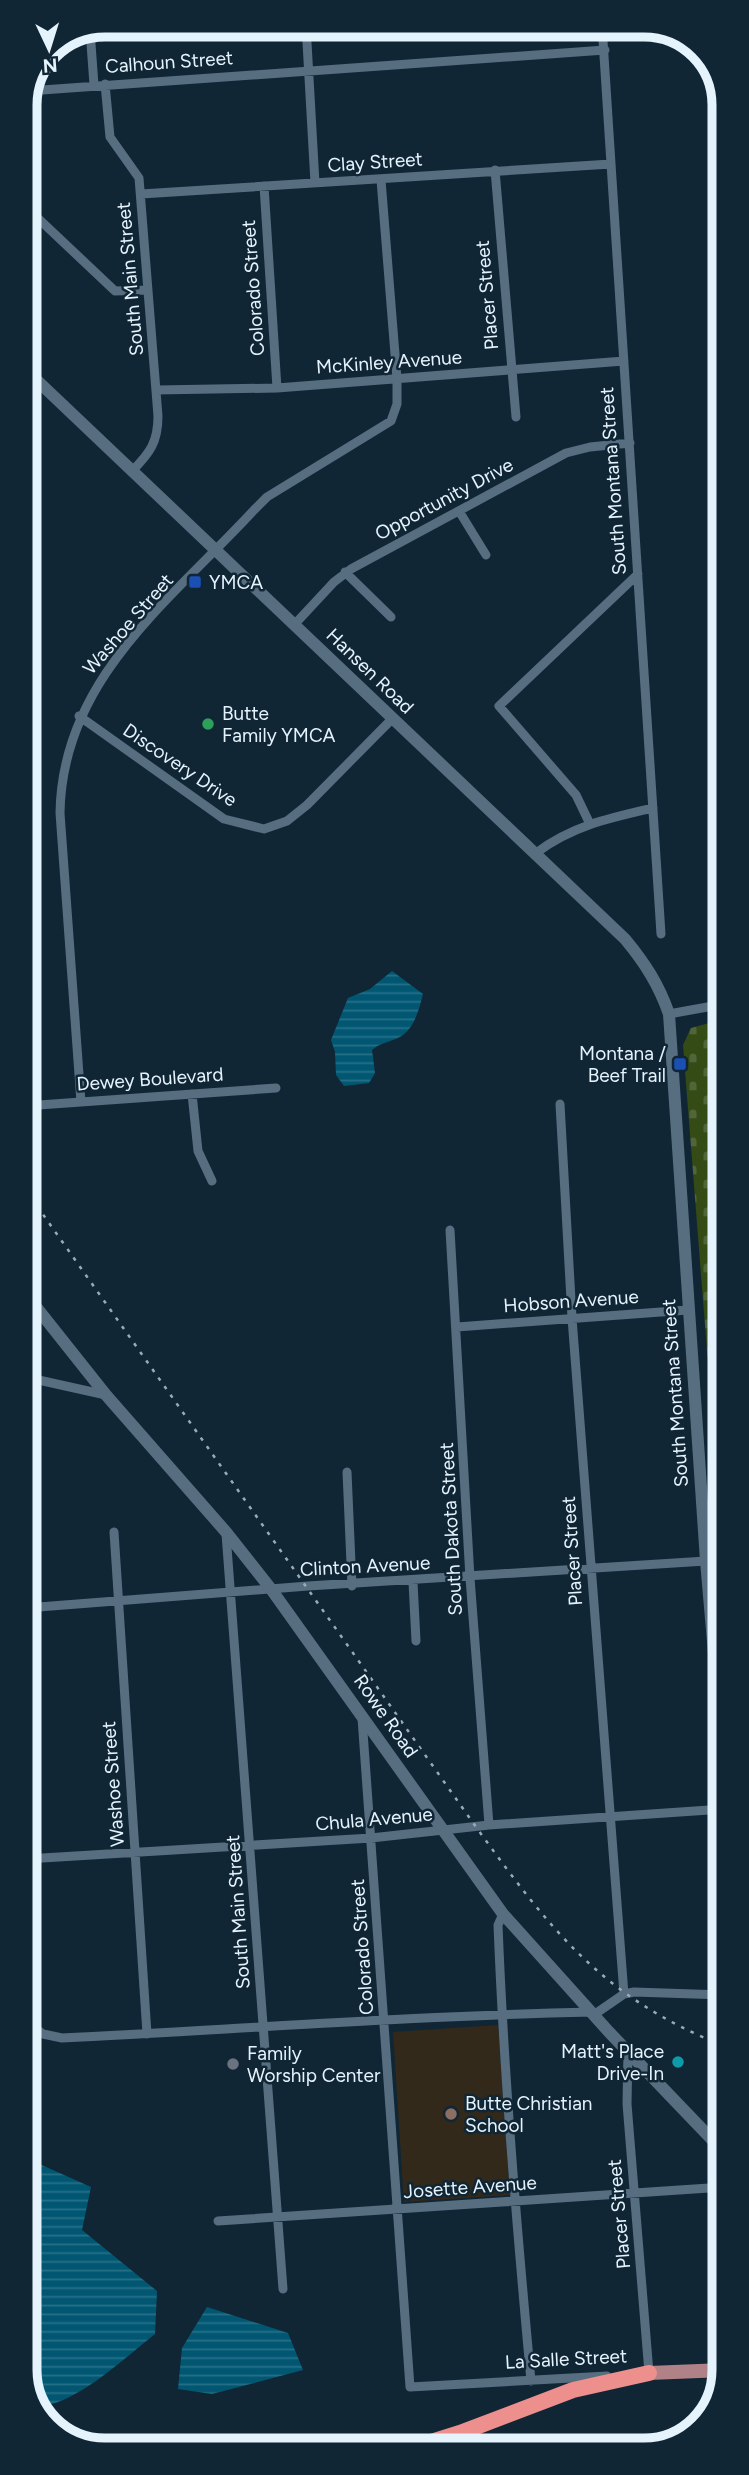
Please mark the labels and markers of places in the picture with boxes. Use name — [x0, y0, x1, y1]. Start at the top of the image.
place label: YMCA — [209, 571, 263, 594]
marker: YMCA — [187, 574, 203, 590]
place label: Butte Family YMCA — [222, 702, 336, 747]
marker: Butte Family YMCA — [200, 716, 216, 732]
place label: Montana / Beef Trail — [579, 1042, 667, 1087]
marker: Montana / Beef Trail — [672, 1056, 688, 1072]
place label: Matt's Place Drive-In — [561, 2040, 664, 2085]
place label: Family Worship Center — [247, 2042, 381, 2087]
marker: Matt's Place Drive-In — [670, 2054, 686, 2070]
marker: Family Worship Center — [225, 2056, 241, 2072]
place label: Butte Christian School — [465, 2092, 592, 2137]
marker: Butte Christian School — [443, 2106, 459, 2122]

